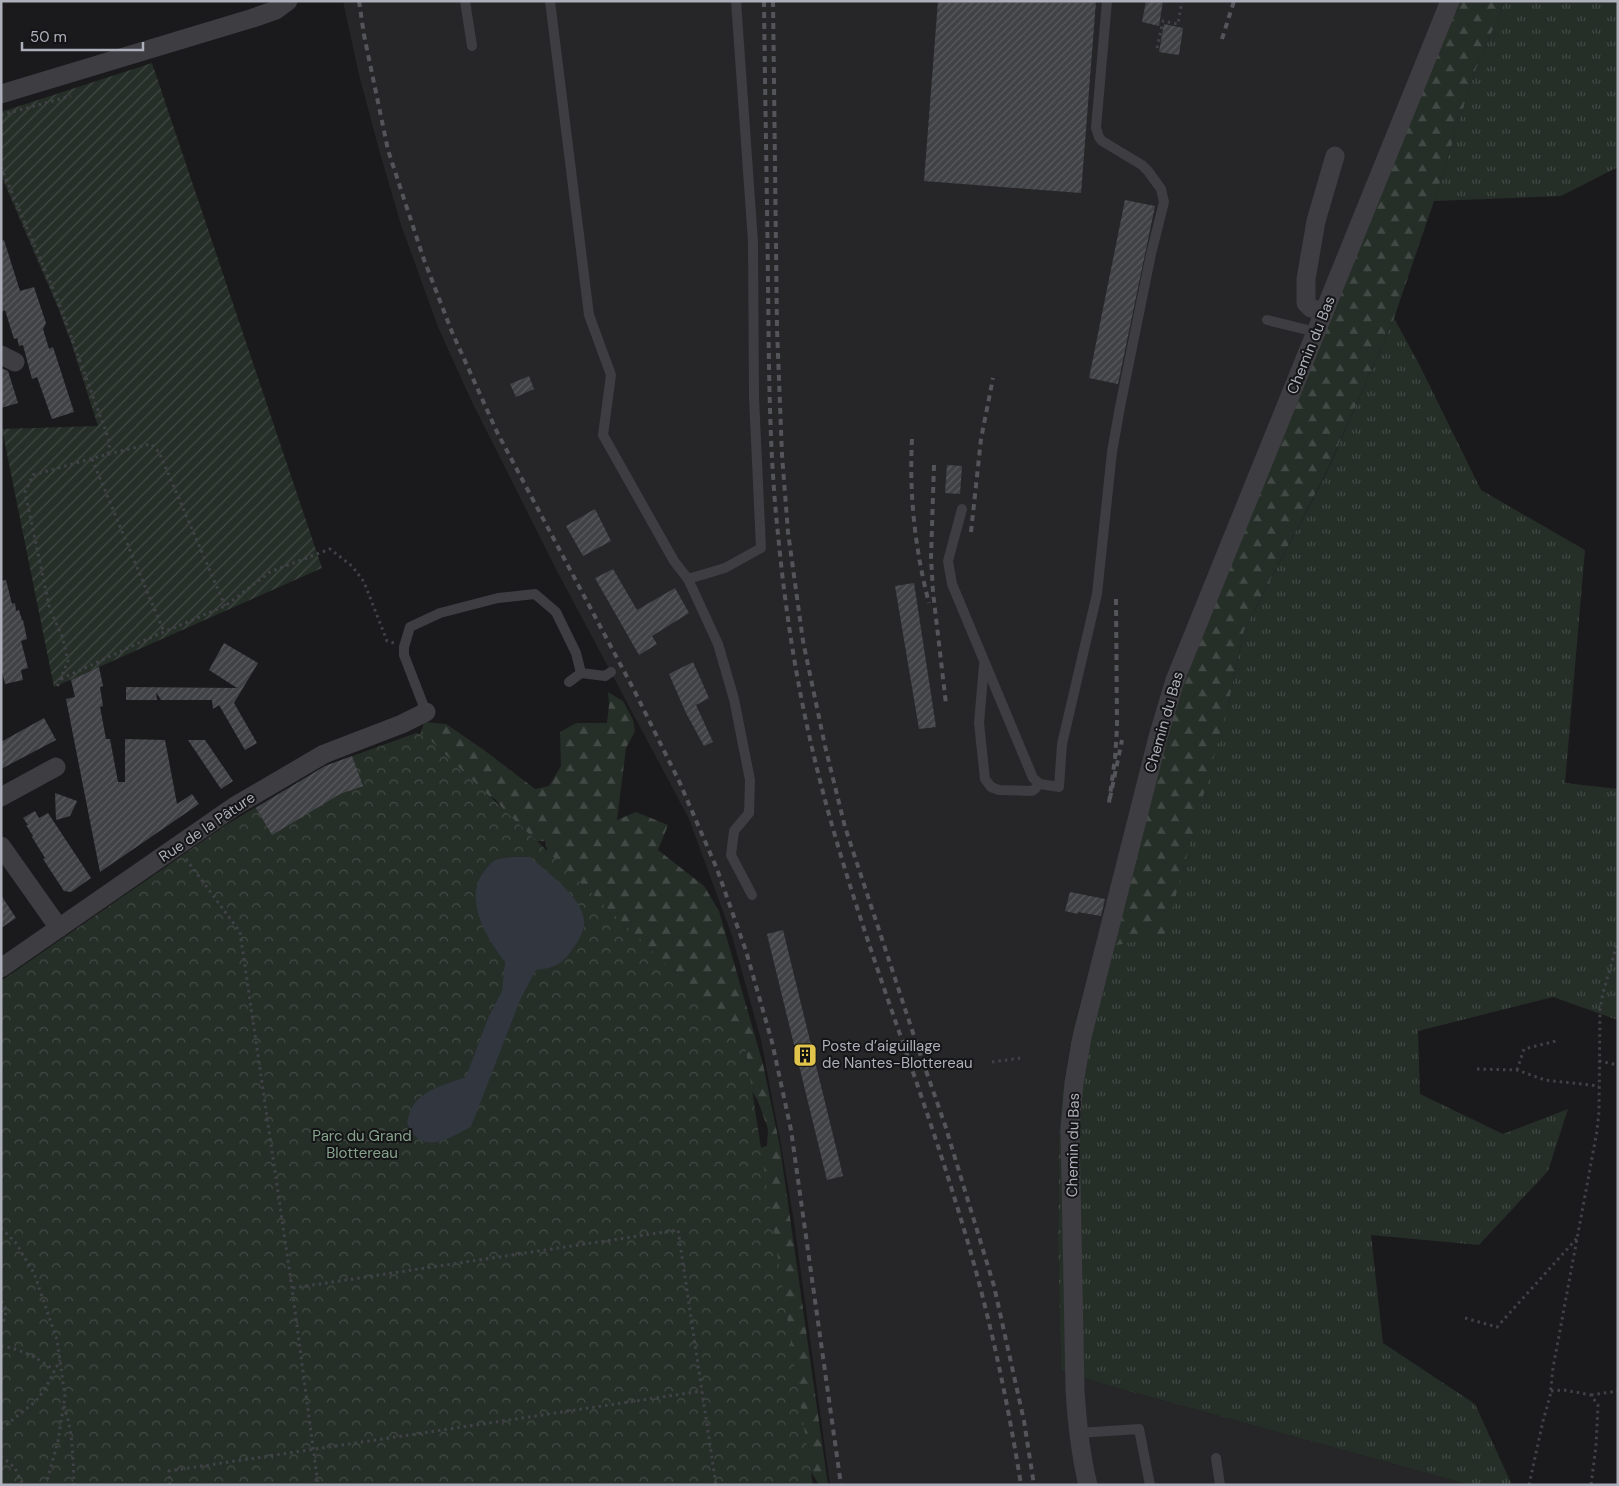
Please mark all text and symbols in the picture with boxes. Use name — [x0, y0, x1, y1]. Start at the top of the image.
scale bar — [22, 20, 144, 52]
text: 50 m — [30, 27, 67, 47]
street label: Chemin du Bas — [1282, 293, 1340, 397]
street label: Chemin du Bas — [1140, 669, 1188, 775]
street label: Rue de la Pâture — [155, 787, 259, 867]
place label: Poste d’aiguillage de Nantes-Blottereau — [822, 1036, 972, 1073]
building icon: Poste d’aiguillage de Nantes-Blottereau — [792, 1042, 818, 1068]
street label: Chemin du Bas — [1062, 1093, 1084, 1197]
park label: Parc du Grand Blottereau — [312, 1126, 412, 1163]

